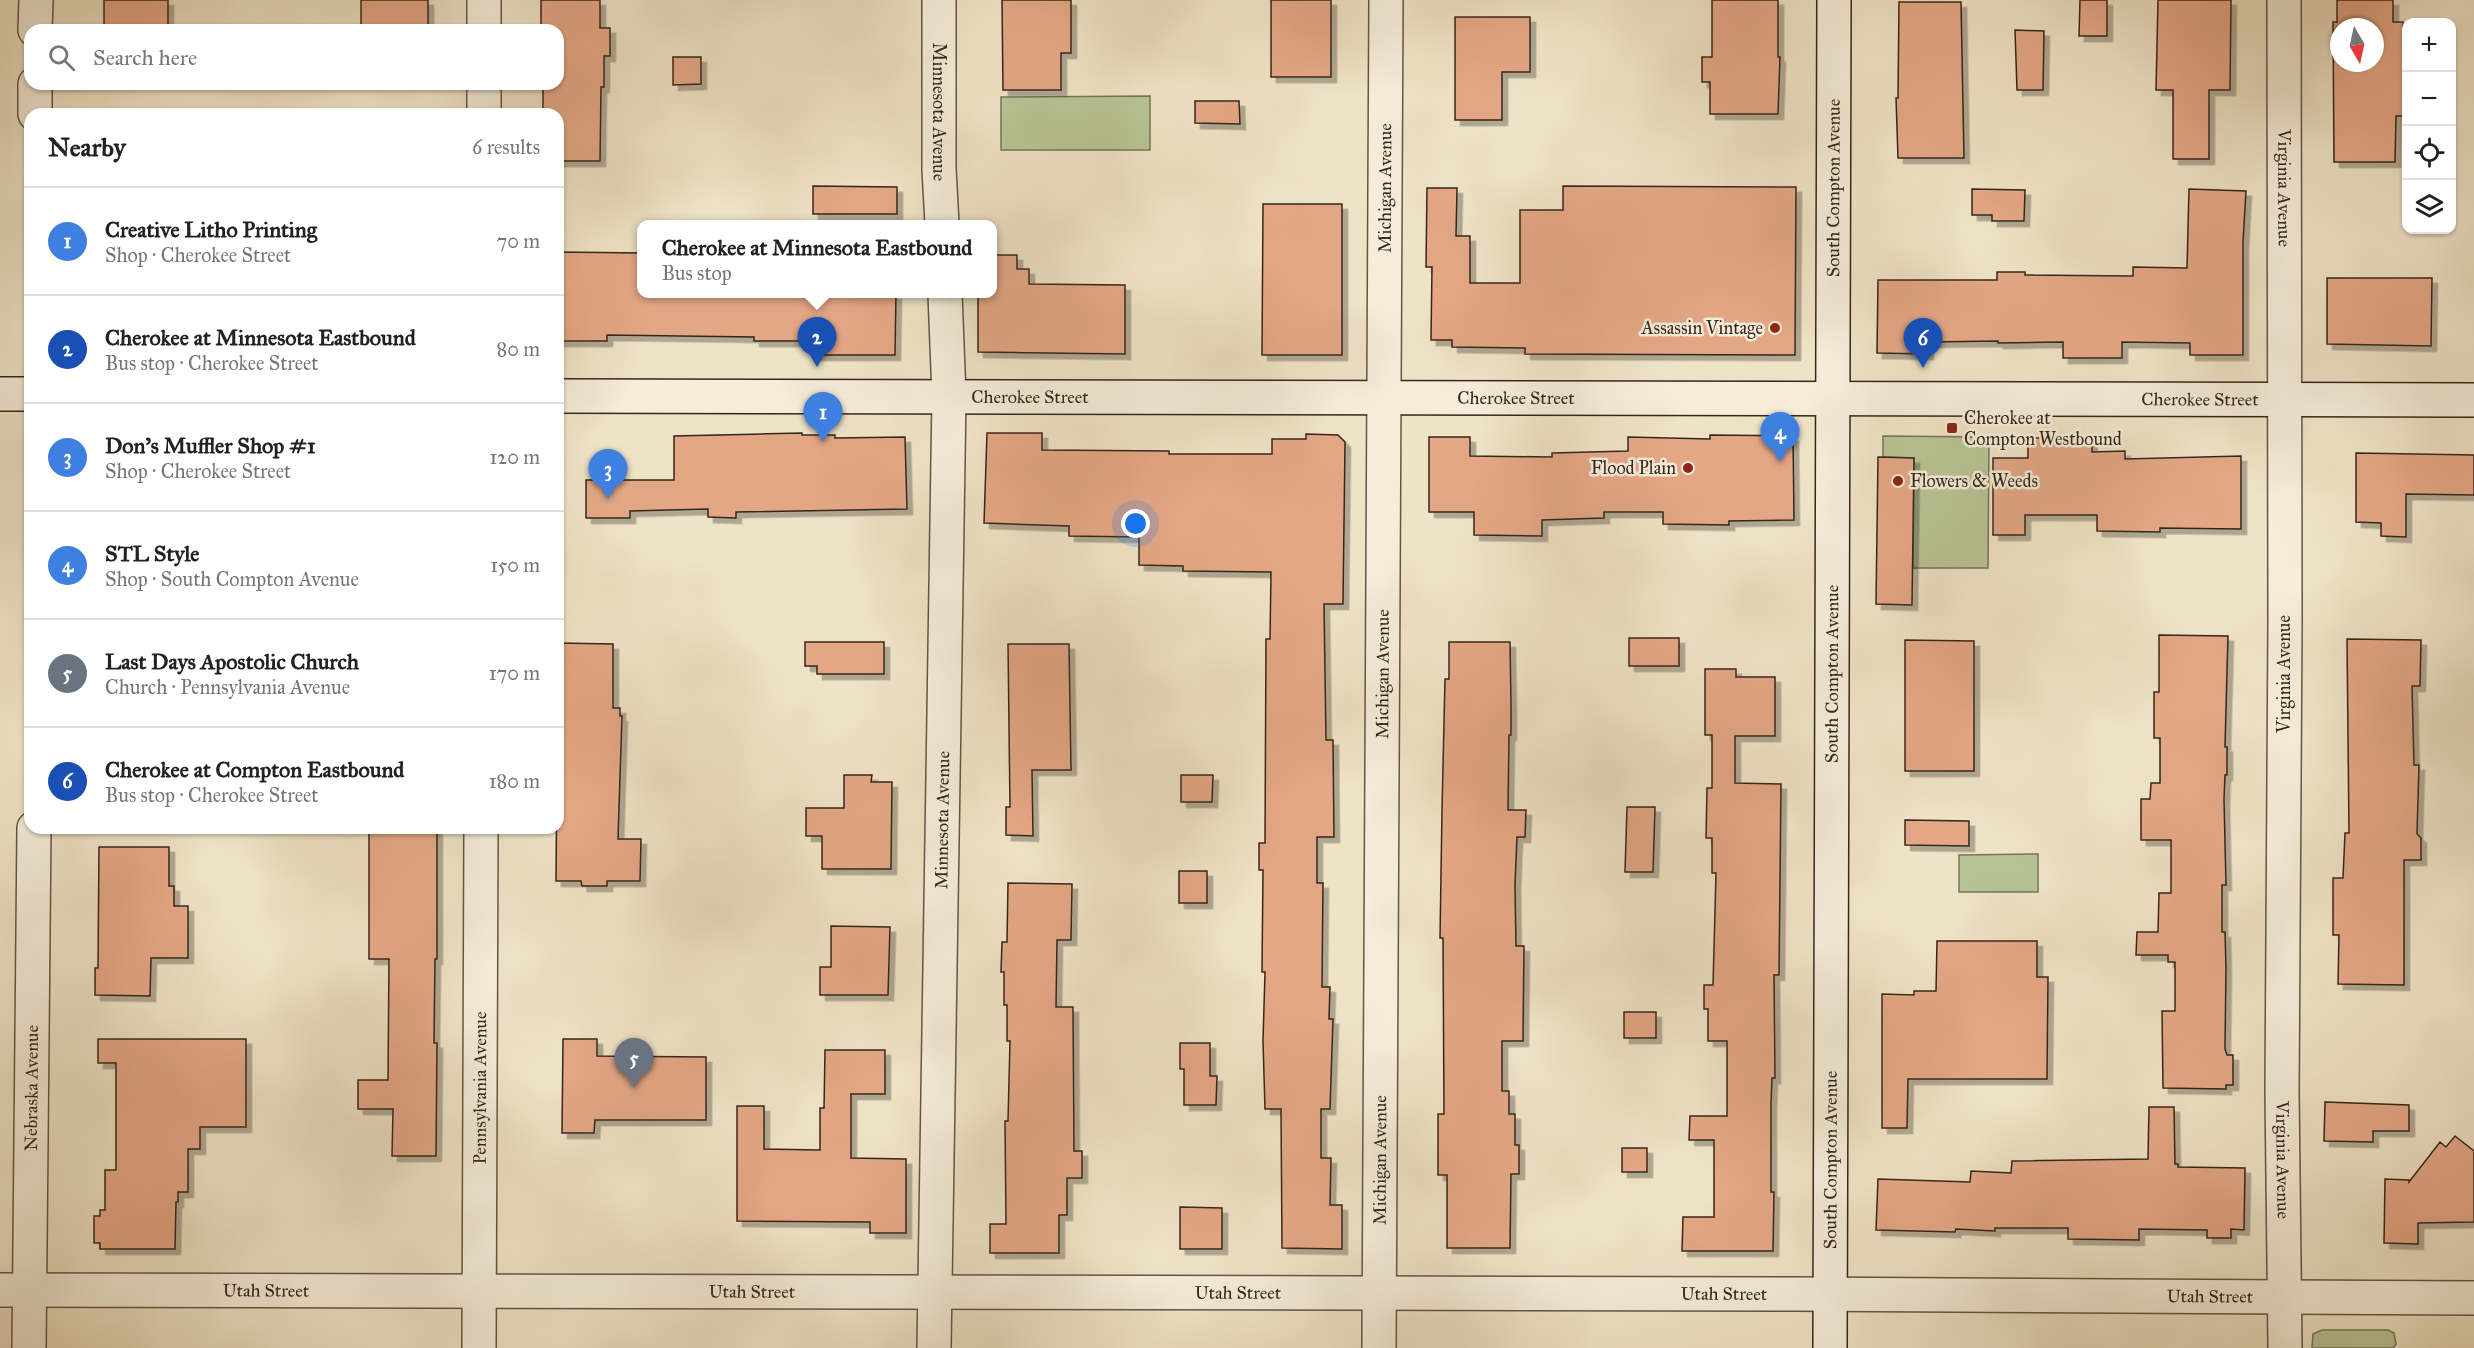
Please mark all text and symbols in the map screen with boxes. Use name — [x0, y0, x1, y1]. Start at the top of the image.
north arrow — [2330, 18, 2384, 72]
map controls — [2402, 18, 2456, 234]
button: + — [2402, 18, 2456, 72]
search box — [24, 24, 564, 90]
icon: search — [45, 41, 78, 74]
street label: Minnesota Avenue — [928, 43, 951, 182]
text: Search here — [93, 44, 197, 71]
button: − — [2402, 72, 2456, 126]
street label: South Compton Avenue — [1822, 99, 1845, 277]
street label: Michigan Avenue — [1374, 123, 1397, 253]
button: locate — [2402, 126, 2456, 180]
street label: Virginia Avenue — [2272, 128, 2295, 247]
text: Nearby — [48, 131, 126, 163]
text: 6 results — [472, 135, 540, 159]
button: layers — [2402, 180, 2456, 234]
text: Creative Litho Printing — [105, 216, 317, 243]
popup — [637, 220, 997, 298]
text: 1 — [64, 229, 71, 253]
text: 70 m — [497, 229, 540, 253]
text: Cherokee at Minnesota Eastbound — [662, 234, 972, 261]
text: Shop · Cherokee Street — [105, 243, 291, 267]
text: Bus stop — [662, 261, 732, 285]
place label: Assassin Vintage — [1640, 317, 1763, 340]
pin: 2 — [798, 318, 836, 367]
pin: 6 — [1904, 318, 1942, 368]
marker: Assassin Vintage — [1768, 321, 1782, 335]
text: Cherokee at Minnesota Eastbound — [105, 324, 416, 351]
text: 2 — [63, 337, 72, 361]
text: 80 m — [497, 337, 540, 361]
text: Bus stop · Cherokee Street — [105, 351, 318, 375]
street label: Cherokee Street — [971, 386, 1089, 408]
street label: Cherokee Street — [1457, 387, 1575, 409]
street label: Cherokee Street — [2141, 388, 2259, 411]
pin: 1 — [804, 392, 842, 442]
place label: Cherokee at Compton Westbound — [1964, 407, 2122, 450]
pin: 4 — [1760, 412, 1800, 462]
marker: Cherokee at Compton Westbound — [1945, 421, 1959, 435]
text: Don's Muffler Shop #1 — [105, 432, 316, 459]
text: 3 — [64, 445, 72, 469]
text: 120 m — [489, 445, 540, 469]
pin: 3 — [588, 450, 628, 499]
place label: Flood Plain — [1591, 457, 1676, 479]
text: Shop · Cherokee Street — [105, 459, 291, 483]
marker: Flood Plain — [1681, 461, 1695, 475]
place label: Flowers & Weeds — [1910, 470, 2038, 492]
marker: Flowers & Weeds — [1891, 474, 1905, 488]
your location — [1121, 509, 1150, 538]
text: STL Style — [105, 540, 199, 567]
text: 4 — [62, 553, 73, 577]
text: 150 m — [490, 553, 540, 577]
text: Shop · South Compton Avenue — [105, 567, 359, 591]
street label: South Compton Avenue — [1821, 585, 1843, 763]
street label: Michigan Avenue — [1371, 609, 1394, 739]
street label: Virginia Avenue — [2273, 615, 2296, 734]
text: Last Days Apostolic Church — [105, 648, 359, 675]
text: 5 — [63, 661, 72, 685]
text: 170 m — [489, 661, 540, 685]
text: Church · Pennsylvania Avenue — [105, 675, 350, 699]
street label: Minnesota Avenue — [930, 751, 954, 889]
text: Cherokee at Compton Eastbound — [105, 756, 404, 783]
text: 6 — [62, 769, 73, 793]
text: 180 m — [489, 769, 540, 793]
text: Bus stop · Cherokee Street — [105, 783, 318, 807]
street label: Pennsylvania Avenue — [469, 1011, 491, 1165]
street label: Nebraska Avenue — [20, 1025, 43, 1151]
pin: 5 — [614, 1038, 654, 1088]
street label: South Compton Avenue — [1819, 1071, 1842, 1249]
street label: Michigan Avenue — [1369, 1095, 1392, 1225]
street label: Virginia Avenue — [2270, 1100, 2294, 1219]
street label: Utah Street — [223, 1279, 310, 1302]
street label: Utah Street — [709, 1281, 796, 1303]
street label: Utah Street — [1195, 1282, 1282, 1304]
street label: Utah Street — [1681, 1283, 1768, 1305]
street label: Utah Street — [2167, 1285, 2254, 1308]

